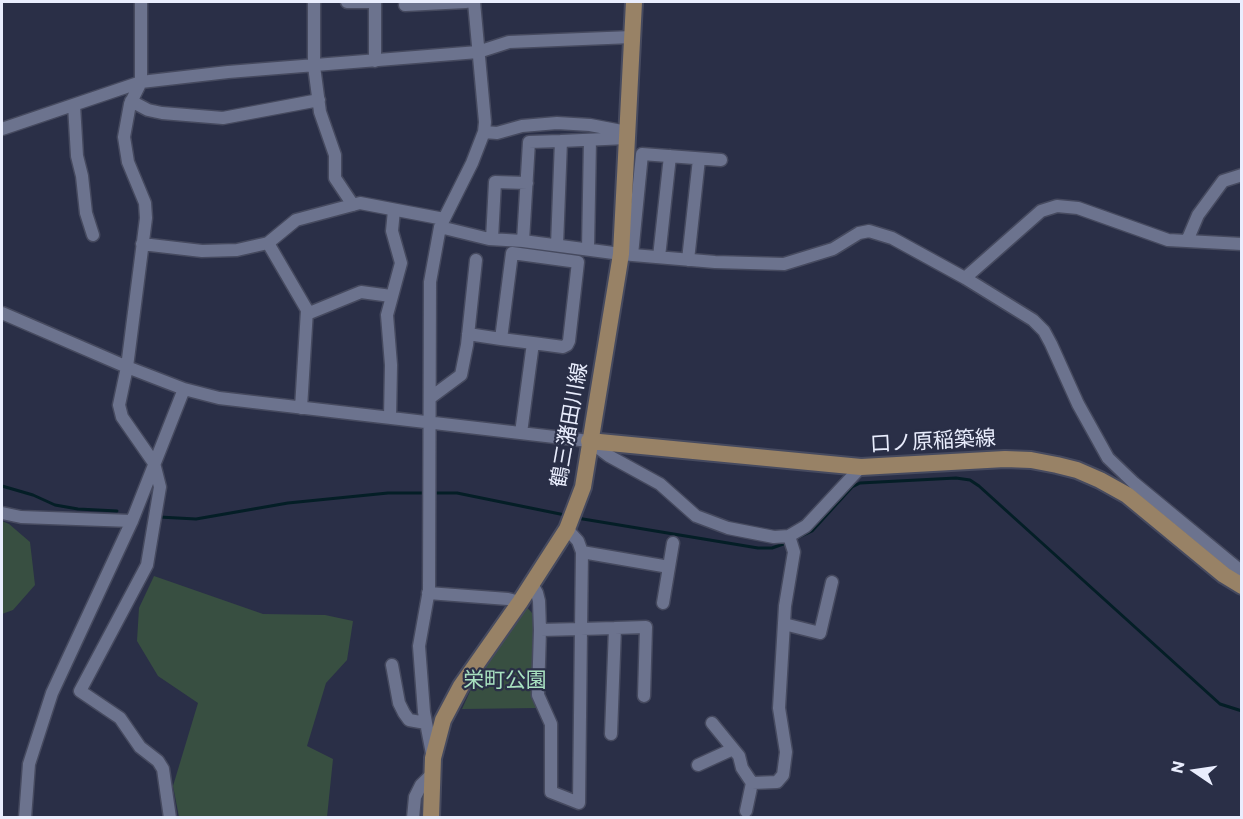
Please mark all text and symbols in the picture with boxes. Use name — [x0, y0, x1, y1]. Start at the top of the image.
street label: 鶴三潴田川線 — [546, 361, 592, 489]
street label: 口ノ原稲築線 — [869, 425, 997, 457]
park label: 栄町公園 — [463, 667, 547, 693]
north arrow — [1165, 741, 1225, 801]
text: N — [1166, 759, 1188, 775]

